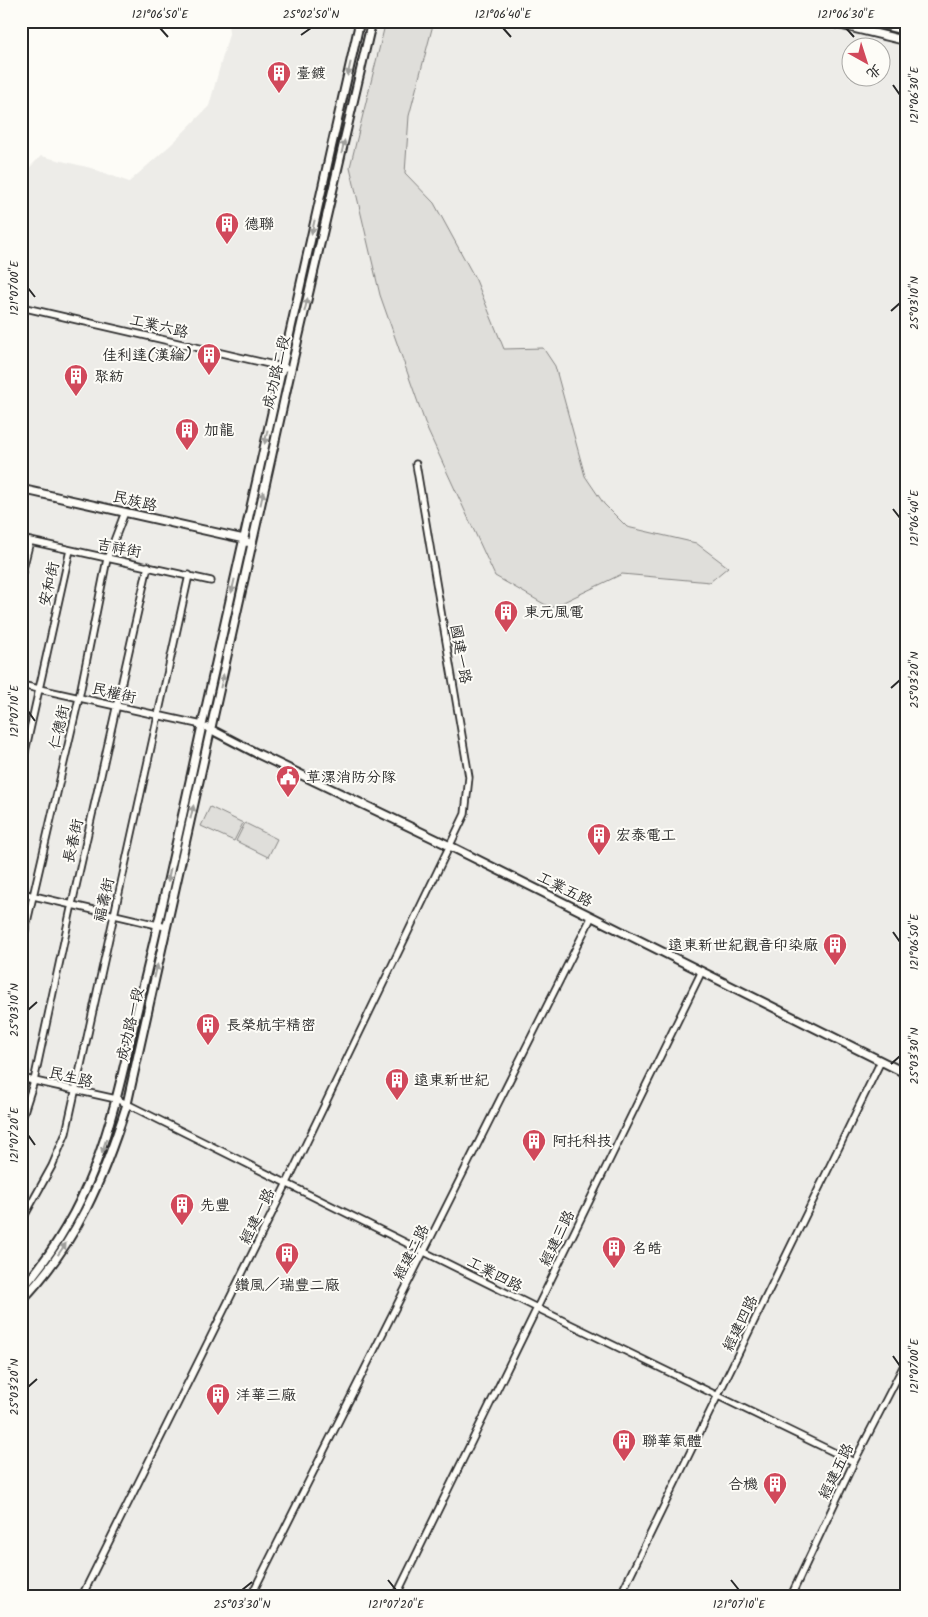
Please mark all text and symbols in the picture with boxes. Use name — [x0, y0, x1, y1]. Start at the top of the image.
text: 121°06'50"E — [132, 5, 189, 24]
text: 25°02'50"N — [283, 5, 339, 24]
text: 121°06'40"E — [475, 5, 532, 24]
text: 121°06'30"E — [818, 5, 875, 24]
north arrow — [840, 38, 890, 88]
text: 北 — [861, 58, 886, 84]
building icon: 臺鍍 — [266, 60, 292, 94]
one-way arrow — [345, 61, 353, 76]
place label: 臺鍍 — [296, 62, 326, 86]
text: 121°06'30"E — [905, 66, 924, 123]
one-way arrow — [339, 140, 347, 155]
building icon: 德聯 — [214, 211, 240, 245]
place label: 德聯 — [244, 213, 274, 237]
one-way arrow — [309, 220, 317, 235]
text: 121°07'00"E — [5, 260, 24, 315]
text: 25°03'10"N — [905, 276, 924, 330]
one-way arrow — [302, 298, 310, 313]
street label: 工業六路 — [127, 309, 191, 345]
street label: 成功路二段 — [257, 333, 297, 411]
building icon: 佳利達(漢綸) — [196, 342, 222, 376]
place label: 佳利達(漢綸) — [102, 344, 192, 368]
building icon: 聚紡 — [63, 363, 89, 397]
place label: 聚紡 — [94, 365, 124, 389]
building icon: 加龍 — [174, 417, 200, 451]
place label: 加龍 — [204, 419, 234, 443]
one-way arrow — [262, 429, 270, 444]
street label: 民族路 — [110, 485, 159, 519]
text: 121°06'40"E — [905, 489, 924, 546]
one-way arrow — [259, 490, 267, 506]
street label: 吉祥街 — [94, 533, 143, 565]
street label: 安和街 — [33, 560, 67, 609]
one-way arrow — [229, 579, 237, 594]
building icon: 東元風電 — [493, 599, 519, 633]
place label: 東元風電 — [524, 601, 584, 625]
street label: 國建一路 — [443, 623, 477, 686]
text: 25°03'20"N — [905, 651, 924, 709]
one-way arrow — [218, 673, 226, 689]
street label: 民權街 — [89, 677, 138, 711]
text: 121°07'10"E — [5, 684, 24, 737]
street label: 仁德街 — [43, 703, 77, 752]
public building icon: 草漯消防分隊 — [275, 764, 301, 798]
place label: 草漯消防分隊 — [306, 766, 396, 790]
one-way arrow — [188, 805, 196, 820]
street label: 長春街 — [57, 817, 91, 866]
building icon: 宏泰電工 — [586, 822, 612, 856]
place label: 宏泰電工 — [616, 824, 676, 848]
street label: 工業五路 — [532, 866, 597, 914]
one-way arrow — [165, 868, 173, 883]
street label: 福壽街 — [88, 876, 122, 925]
text: 121°06'50"E — [905, 913, 924, 970]
building icon: 遠東新世紀觀音印染廠 — [822, 932, 848, 966]
place label: 遠東新世紀觀音印染廠 — [668, 934, 818, 958]
one-way arrow — [152, 963, 160, 978]
text: 25°03'10"N — [5, 983, 24, 1037]
street label: 成功路一段 — [111, 985, 151, 1063]
building icon: 長榮航宇精密 — [195, 1012, 221, 1046]
place label: 長榮航宇精密 — [226, 1014, 316, 1038]
text: 25°03'30"N — [905, 1027, 924, 1085]
street label: 民生路 — [46, 1061, 95, 1095]
building icon: 遠東新世紀 — [384, 1067, 410, 1101]
place label: 遠東新世紀 — [414, 1069, 489, 1093]
text: 121°07'20"E — [5, 1106, 24, 1163]
building icon: 阿托科技 — [521, 1128, 547, 1162]
place label: 阿托科技 — [552, 1130, 612, 1154]
one-way arrow — [100, 1139, 107, 1154]
street label: 經建一路 — [234, 1184, 282, 1249]
building icon: 先豐 — [169, 1192, 195, 1226]
place label: 先豐 — [200, 1194, 230, 1218]
street label: 經建三路 — [534, 1206, 582, 1271]
street label: 經建二路 — [388, 1220, 436, 1285]
building icon: 名皓 — [601, 1235, 627, 1269]
place label: 名皓 — [632, 1237, 662, 1261]
building icon: 鑽風／瑞豐二廠 — [274, 1241, 300, 1275]
one-way arrow — [57, 1242, 67, 1256]
street label: 工業四路 — [462, 1251, 527, 1299]
place label: 鑽風／瑞豐二廠 — [234, 1274, 340, 1298]
street label: 經建四路 — [717, 1291, 765, 1356]
text: 121°07'00"E — [905, 1338, 924, 1393]
text: 25°03'20"N — [5, 1358, 24, 1416]
building icon: 洋華三廠 — [205, 1382, 231, 1416]
place label: 洋華三廠 — [236, 1384, 296, 1408]
building icon: 聯華氣體 — [611, 1428, 637, 1462]
place label: 聯華氣體 — [642, 1430, 702, 1454]
street label: 經建五路 — [813, 1439, 861, 1504]
building icon: 合機 — [762, 1471, 788, 1505]
place label: 合機 — [728, 1473, 758, 1497]
text: 25°03'30"N — [213, 1595, 271, 1614]
text: 121°07'20"E — [368, 1595, 425, 1614]
text: 121°07'10"E — [713, 1595, 766, 1614]

